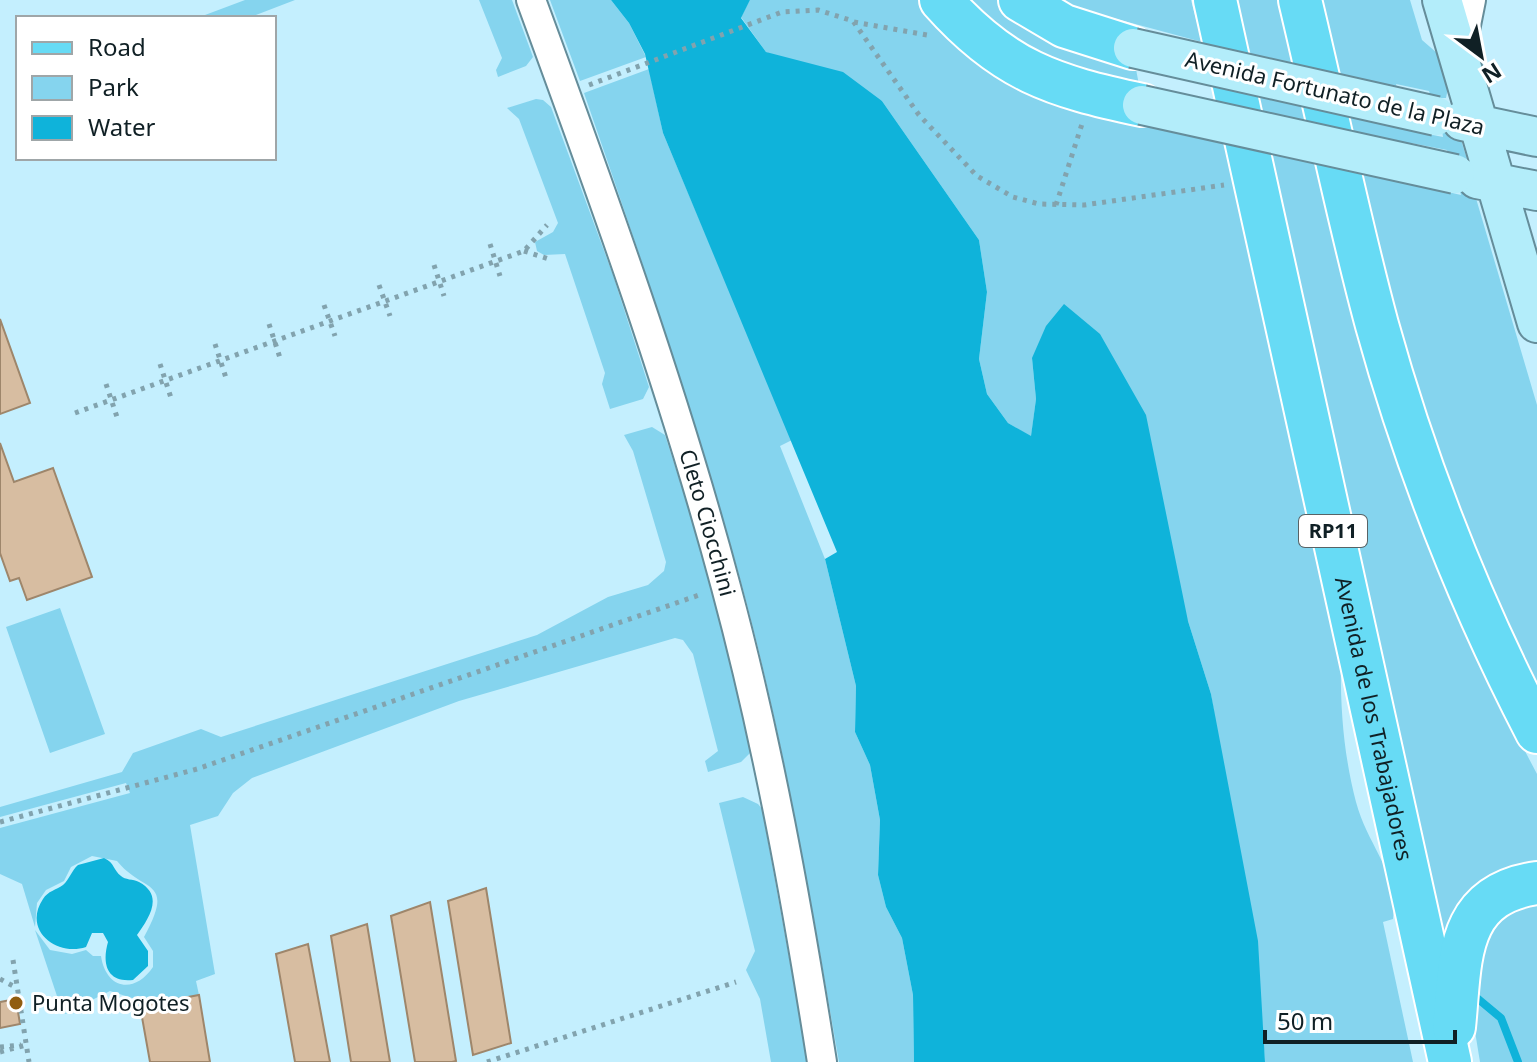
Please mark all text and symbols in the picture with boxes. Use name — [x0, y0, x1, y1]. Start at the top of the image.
legend — [16, 16, 276, 160]
north arrow — [1441, 16, 1521, 96]
text: Road — [88, 30, 146, 63]
street label: Avenida Fortunato de la Plaza — [1183, 43, 1488, 141]
text: N — [1477, 56, 1508, 91]
text: Park — [88, 70, 139, 103]
text: Water — [88, 110, 156, 143]
street label: Cleto Ciocchini — [673, 445, 744, 599]
road number: RP11 — [1299, 515, 1367, 547]
street label: Avenida de los Trabajadores — [1329, 574, 1421, 863]
place label: Punta Mogotes — [32, 987, 190, 1017]
marker: Punta Mogotes — [7, 994, 25, 1012]
scale bar — [1265, 994, 1455, 1044]
text: 50 m — [1277, 1004, 1333, 1037]

